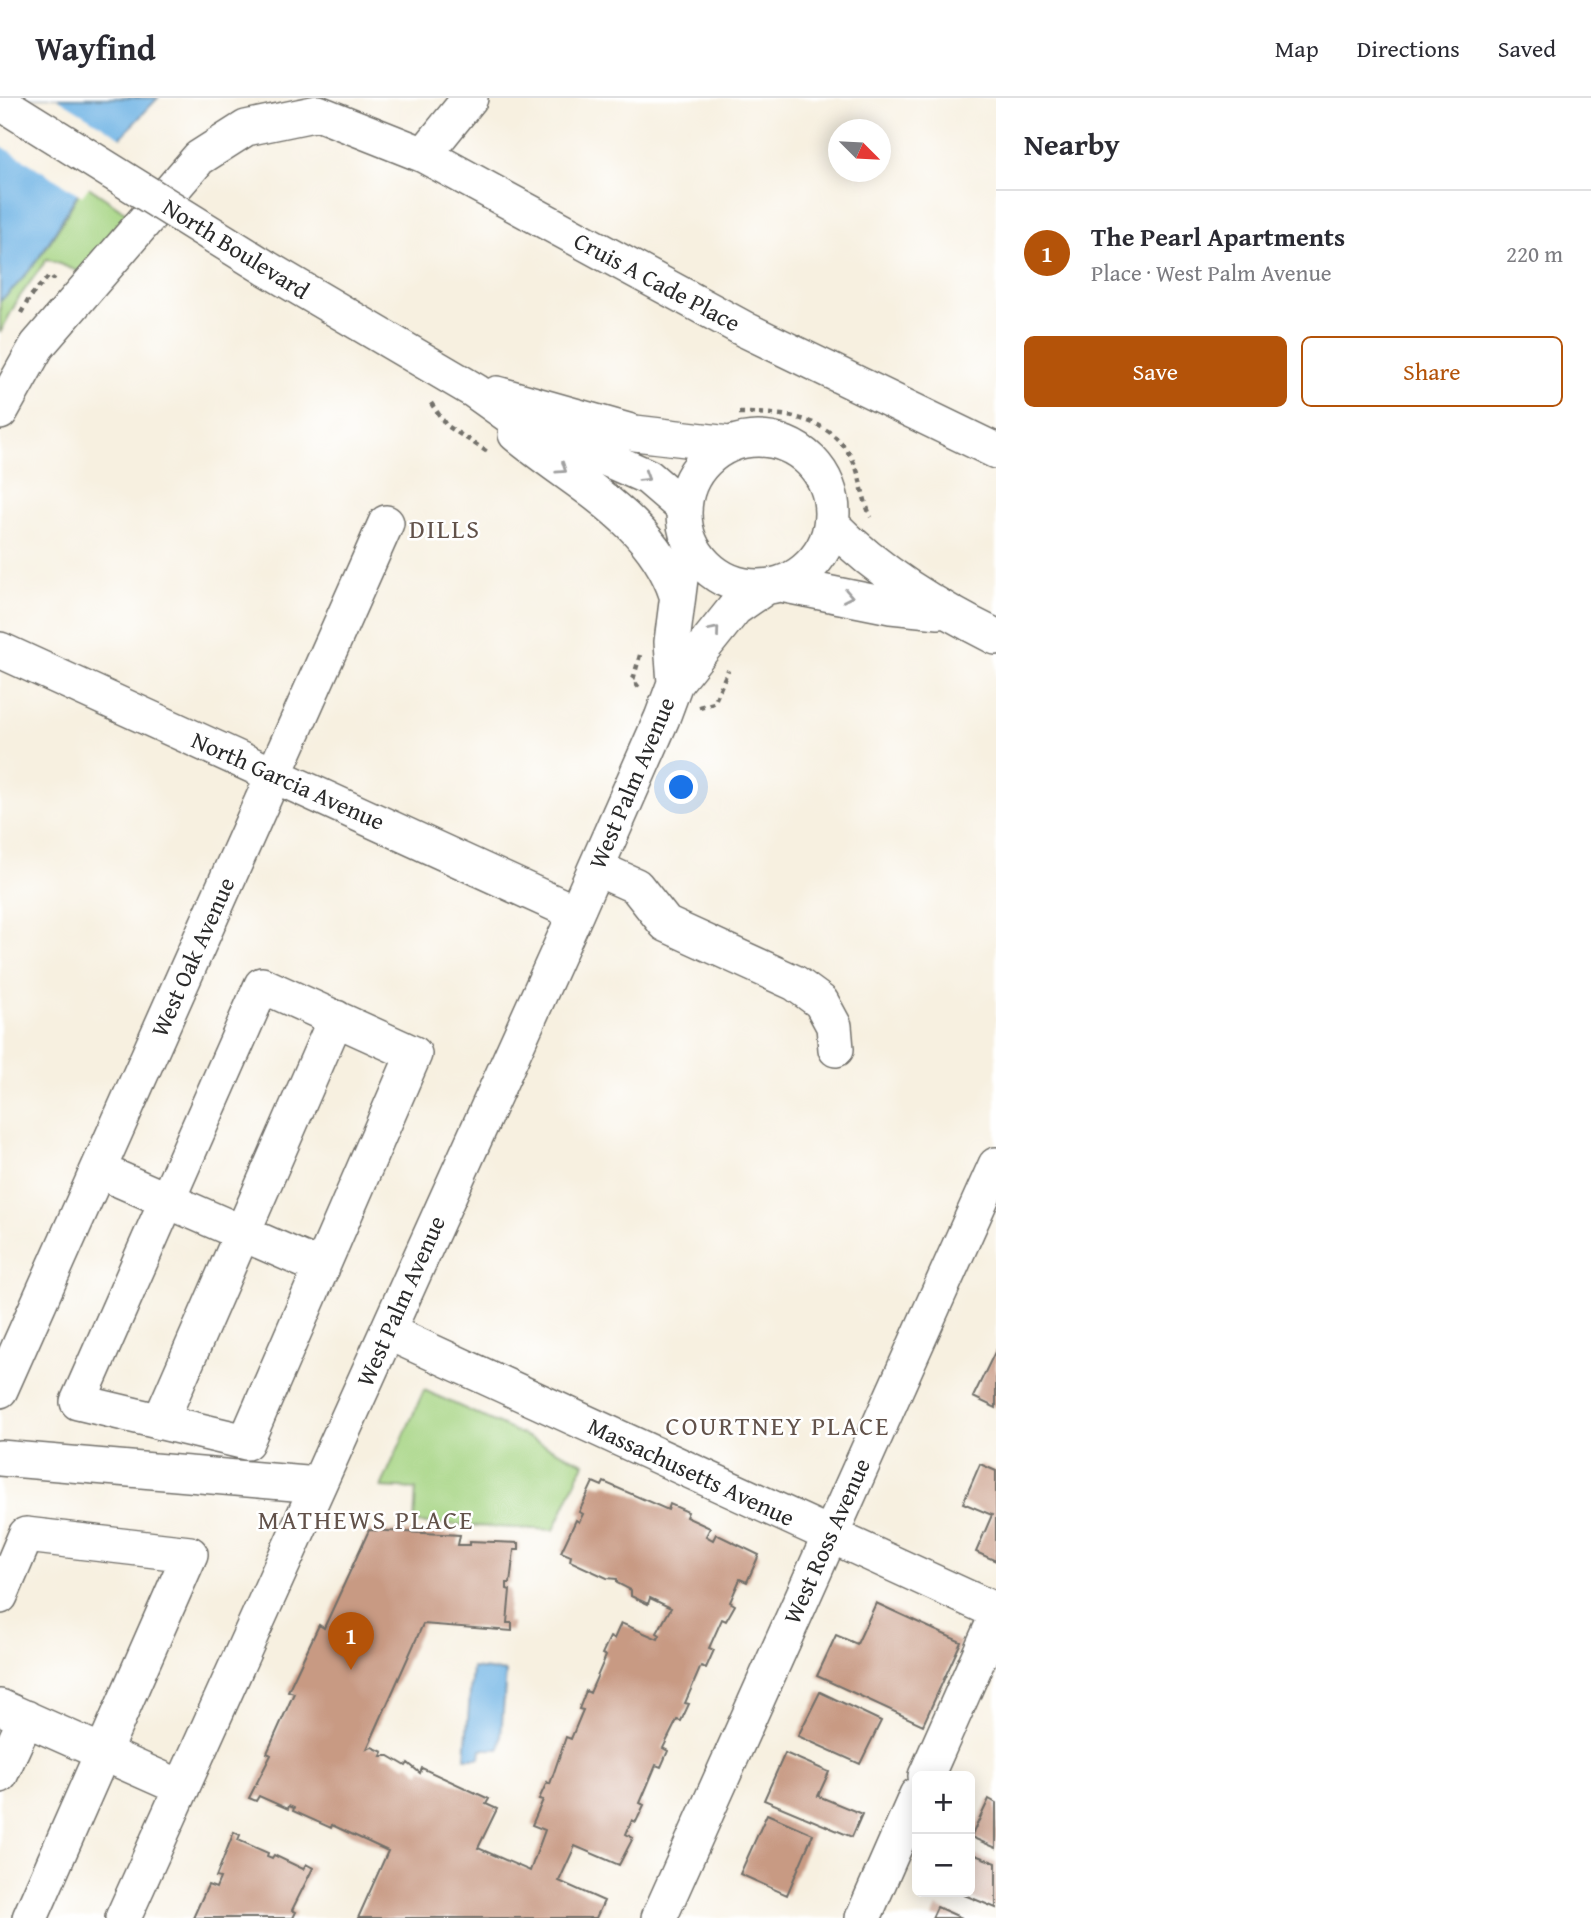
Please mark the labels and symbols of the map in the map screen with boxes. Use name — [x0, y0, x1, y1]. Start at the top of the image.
north arrow — [828, 119, 891, 182]
street label: North Boulevard — [156, 189, 317, 308]
street label: Cruis A Cade Place — [568, 223, 747, 340]
one-way arrow — [554, 461, 567, 473]
one-way arrow — [637, 468, 650, 481]
district label: DILLS — [409, 509, 481, 548]
one-way arrow — [842, 588, 854, 603]
one-way arrow — [707, 627, 720, 639]
street label: West Palm Avenue — [580, 691, 684, 874]
street label: North Garcia Avenue — [186, 722, 390, 839]
your location — [664, 770, 698, 804]
street label: West Oak Avenue — [142, 871, 243, 1042]
street label: West Palm Avenue — [347, 1210, 454, 1392]
district label: COURTNEY PLACE — [666, 1406, 890, 1445]
street label: Massachusetts Avenue — [582, 1408, 800, 1535]
street label: West Ross Avenue — [774, 1452, 879, 1629]
district label: MATHEWS PLACE — [258, 1500, 474, 1539]
pin: 1 — [328, 1612, 374, 1670]

